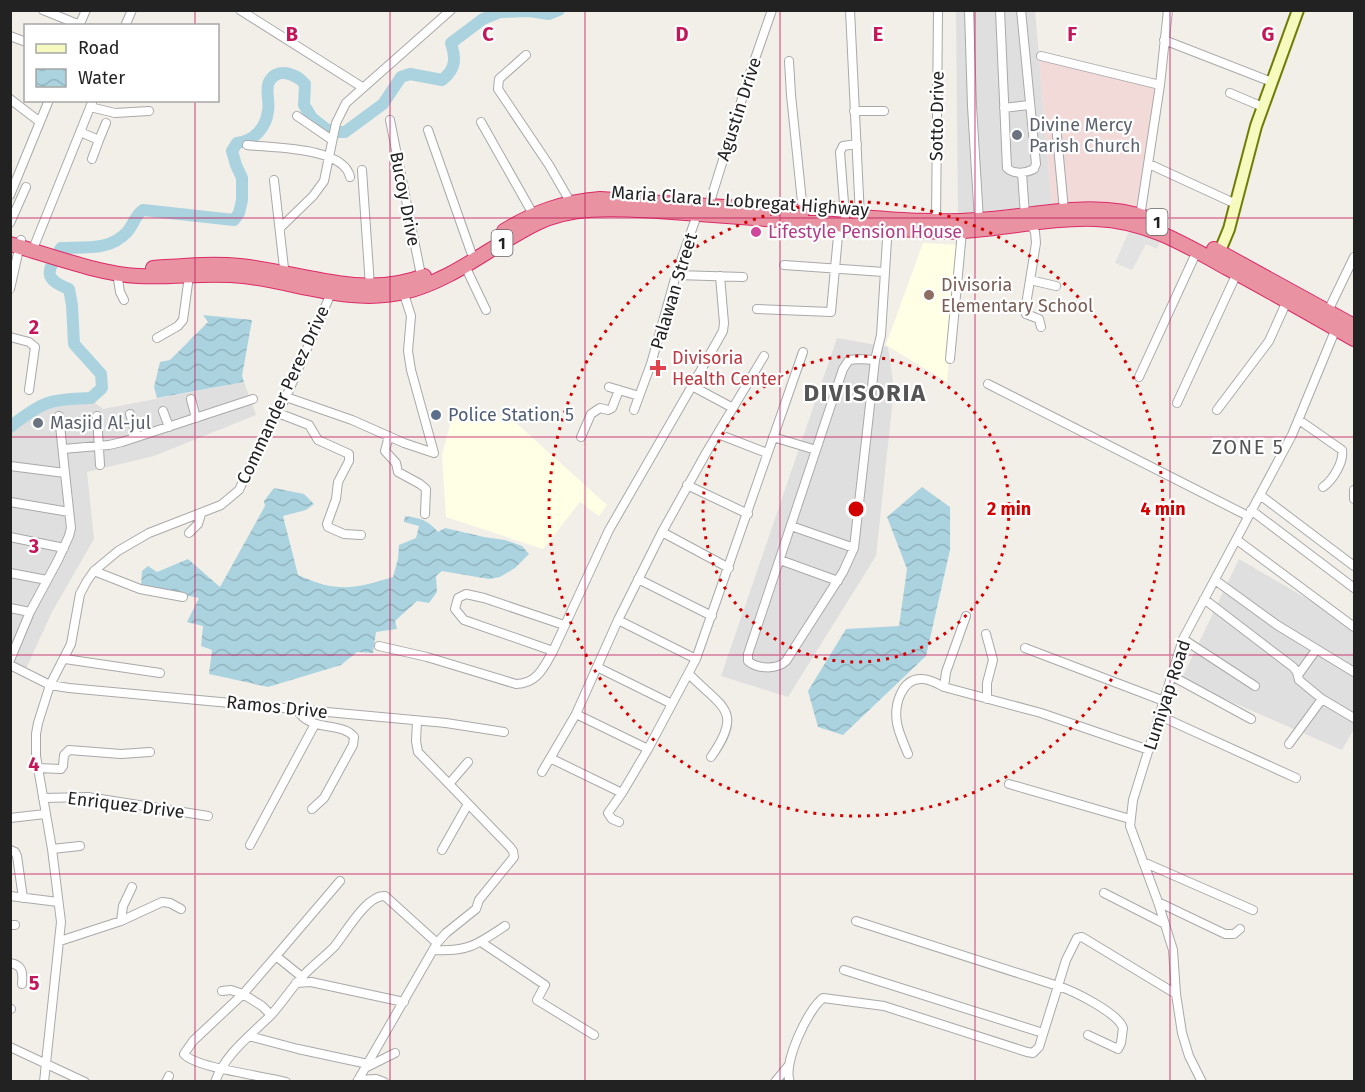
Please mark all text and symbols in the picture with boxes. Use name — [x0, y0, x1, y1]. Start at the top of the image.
text: B — [286, 22, 298, 46]
text: C — [482, 22, 494, 46]
text: D — [675, 22, 689, 46]
text: E — [873, 22, 883, 46]
text: F — [1067, 22, 1077, 46]
text: G — [1262, 22, 1274, 46]
legend — [24, 24, 219, 102]
text: Road — [78, 37, 120, 59]
street label: Agustin Drive — [712, 54, 766, 164]
text: Water — [78, 67, 125, 89]
street label: Sotto Drive — [925, 71, 949, 161]
place label: Divine Mercy Parish Church — [1029, 114, 1141, 157]
marker: Divine Mercy Parish Church — [1010, 128, 1024, 142]
street label: Bucoy Drive — [385, 150, 425, 248]
street label: Maria Clara L. Lobregat Highway — [610, 181, 870, 221]
road number: 1 — [1146, 209, 1168, 235]
place label: Lifestyle Pension House — [768, 221, 962, 243]
marker: Lifestyle Pension House — [749, 225, 763, 239]
road number: 1 — [492, 230, 512, 256]
street label: Palawan Street — [646, 230, 702, 352]
place label: Divisoria Elementary School — [941, 274, 1093, 317]
marker: Divisoria Elementary School — [922, 288, 936, 302]
street label: Commander Perez Drive — [232, 302, 334, 488]
text: 2 — [29, 315, 39, 339]
place label: Divisoria Health Center — [672, 347, 784, 390]
marker: Divisoria Health Center — [649, 359, 667, 377]
district label: DIVISORIA — [803, 379, 927, 407]
place label: Police Station 5 — [448, 404, 574, 426]
marker: Police Station 5 — [429, 408, 443, 422]
place label: Masjid Al-jul — [50, 412, 151, 434]
marker: Masjid Al-jul — [31, 416, 45, 430]
district label: ZONE 5 — [1212, 435, 1284, 459]
text: 2 min — [987, 498, 1031, 520]
text: 4 min — [1140, 498, 1186, 520]
centre of rings — [846, 499, 866, 519]
text: 3 — [28, 534, 39, 558]
street label: Lumiyap Road — [1139, 637, 1195, 753]
street label: Ramos Drive — [225, 691, 329, 723]
text: 4 — [28, 752, 40, 776]
street label: Enriquez Drive — [66, 787, 186, 823]
text: 5 — [29, 971, 40, 995]

